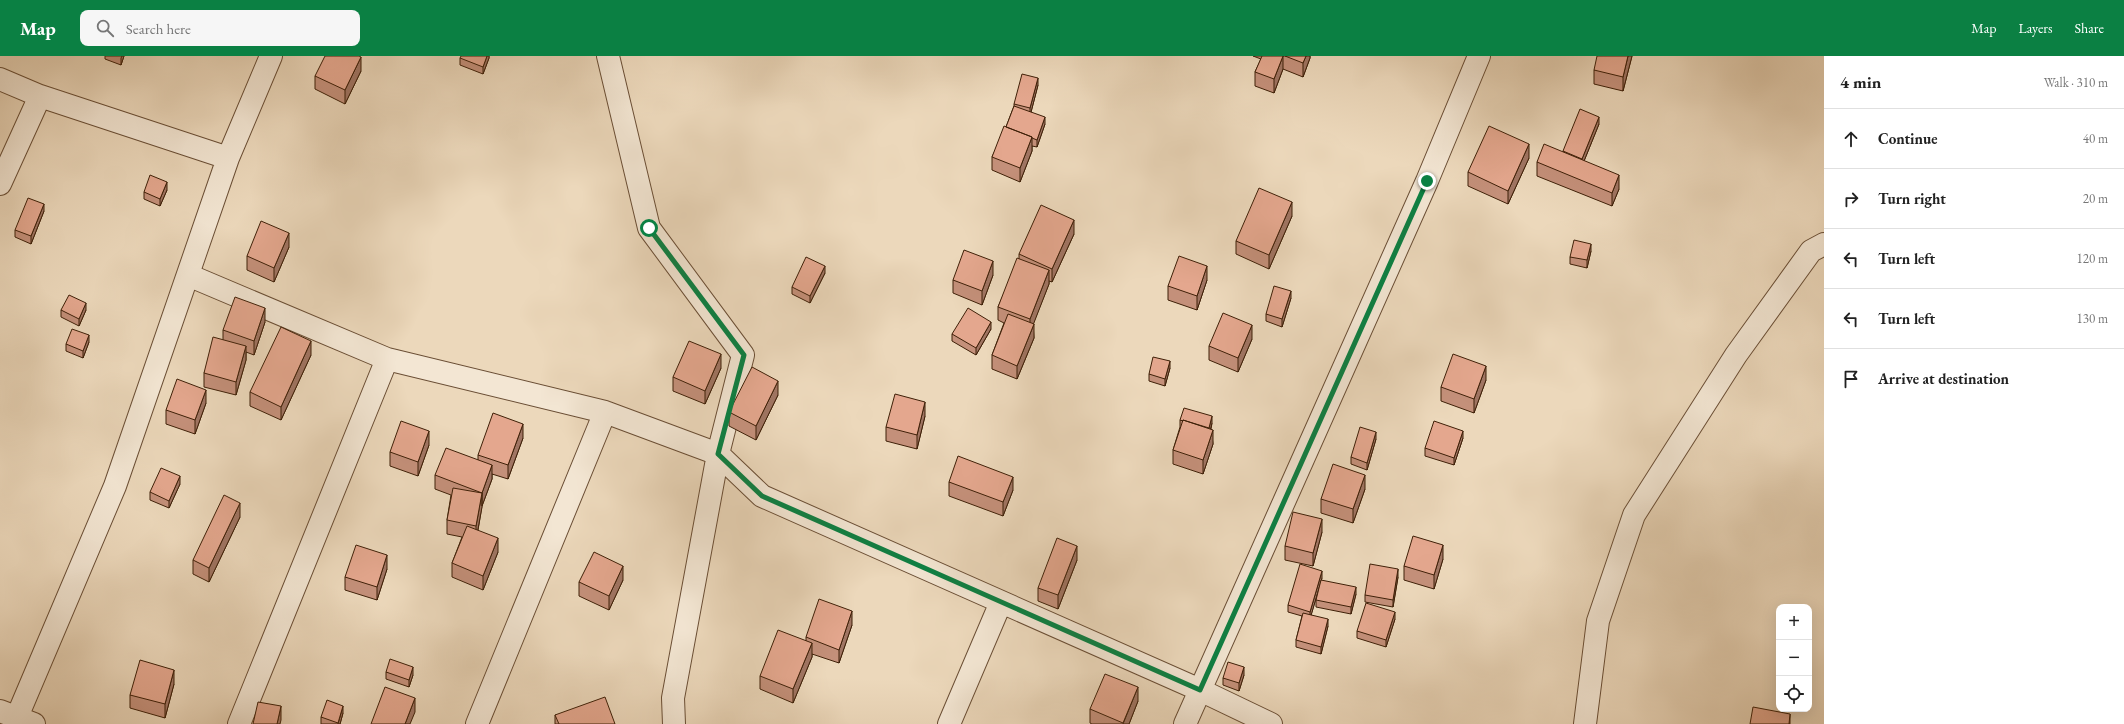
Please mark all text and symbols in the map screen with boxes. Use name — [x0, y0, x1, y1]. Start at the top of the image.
search box — [80, 10, 360, 46]
text: Map — [20, 16, 56, 41]
icon: search — [94, 17, 116, 39]
text: Search here — [126, 19, 191, 38]
text: Map — [1971, 19, 1996, 37]
text: Layers — [2018, 19, 2053, 37]
text: Share — [2075, 19, 2104, 37]
text: 4 min — [1840, 71, 1881, 93]
text: Walk · 310 m — [2044, 74, 2108, 91]
icon: ahead — [1840, 128, 1862, 150]
text: Continue — [1878, 129, 1938, 148]
text: 40 m — [2083, 130, 2108, 147]
route end — [1418, 172, 1436, 190]
icon: right — [1840, 188, 1862, 210]
text: Turn right — [1878, 189, 1946, 208]
text: 20 m — [2083, 190, 2108, 207]
route start — [640, 219, 658, 237]
icon: left — [1840, 248, 1862, 270]
text: Turn left — [1878, 249, 1935, 268]
text: 120 m — [2077, 250, 2108, 267]
icon: left — [1840, 308, 1862, 330]
text: Turn left — [1878, 309, 1935, 328]
text: 130 m — [2077, 310, 2108, 327]
icon: arrive — [1840, 368, 1862, 390]
text: Arrive at destination — [1878, 369, 2009, 388]
map controls — [1776, 604, 1812, 712]
button: + — [1776, 604, 1812, 640]
button: − — [1776, 640, 1812, 676]
button: locate — [1776, 676, 1812, 712]

